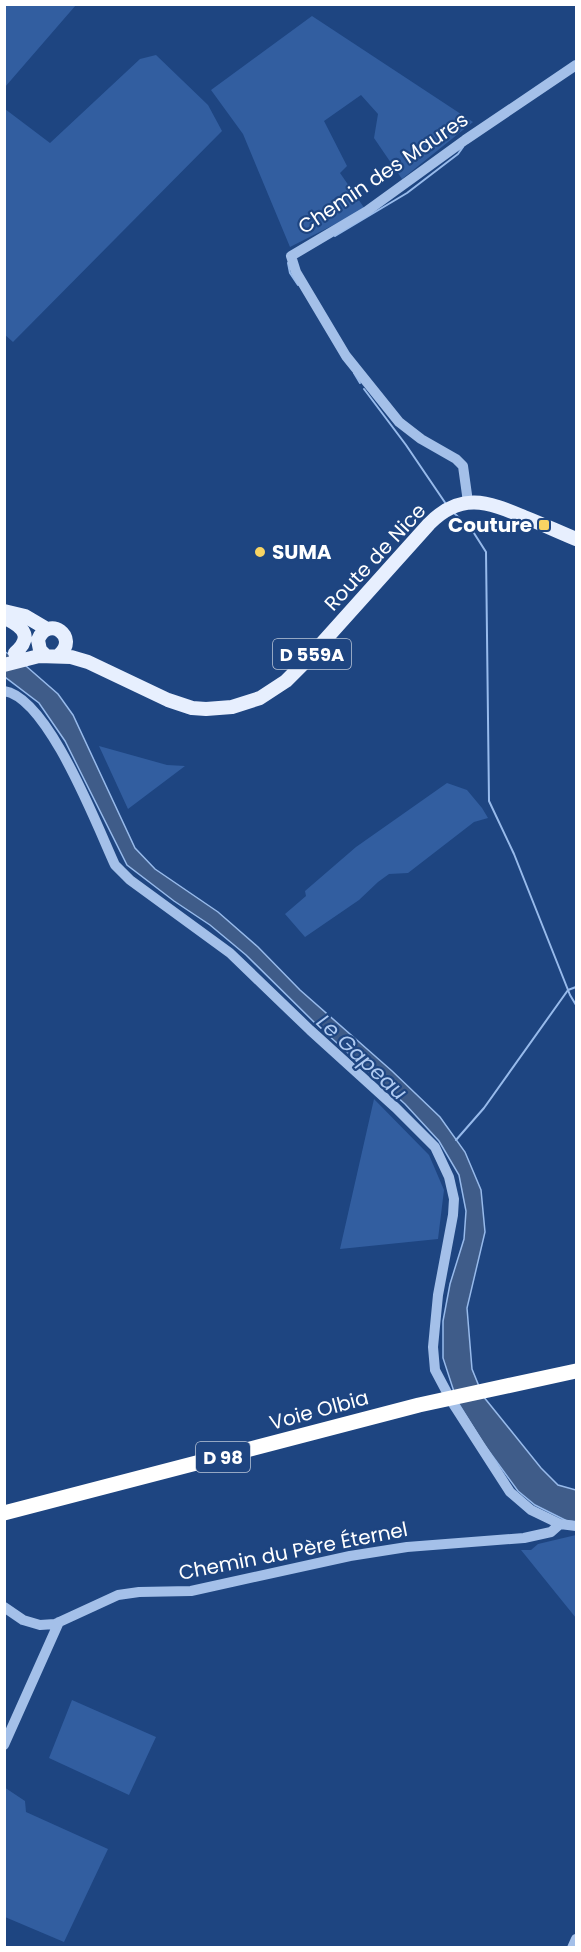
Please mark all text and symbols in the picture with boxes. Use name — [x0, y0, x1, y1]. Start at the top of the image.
street label: Chemin des Maures — [292, 106, 474, 240]
street label: Route de Nice — [318, 497, 432, 617]
place label: Couture — [448, 511, 532, 539]
marker: Couture — [537, 518, 551, 532]
place label: SUMA — [272, 538, 332, 566]
marker: SUMA — [253, 545, 267, 559]
road number: D 559A — [273, 639, 351, 669]
water label: Le Gapeau — [311, 1008, 413, 1106]
street label: Voie Olbia — [266, 1383, 372, 1437]
road number: D 98 — [196, 1442, 250, 1472]
street label: Chemin du Père Éternel — [176, 1515, 410, 1587]

